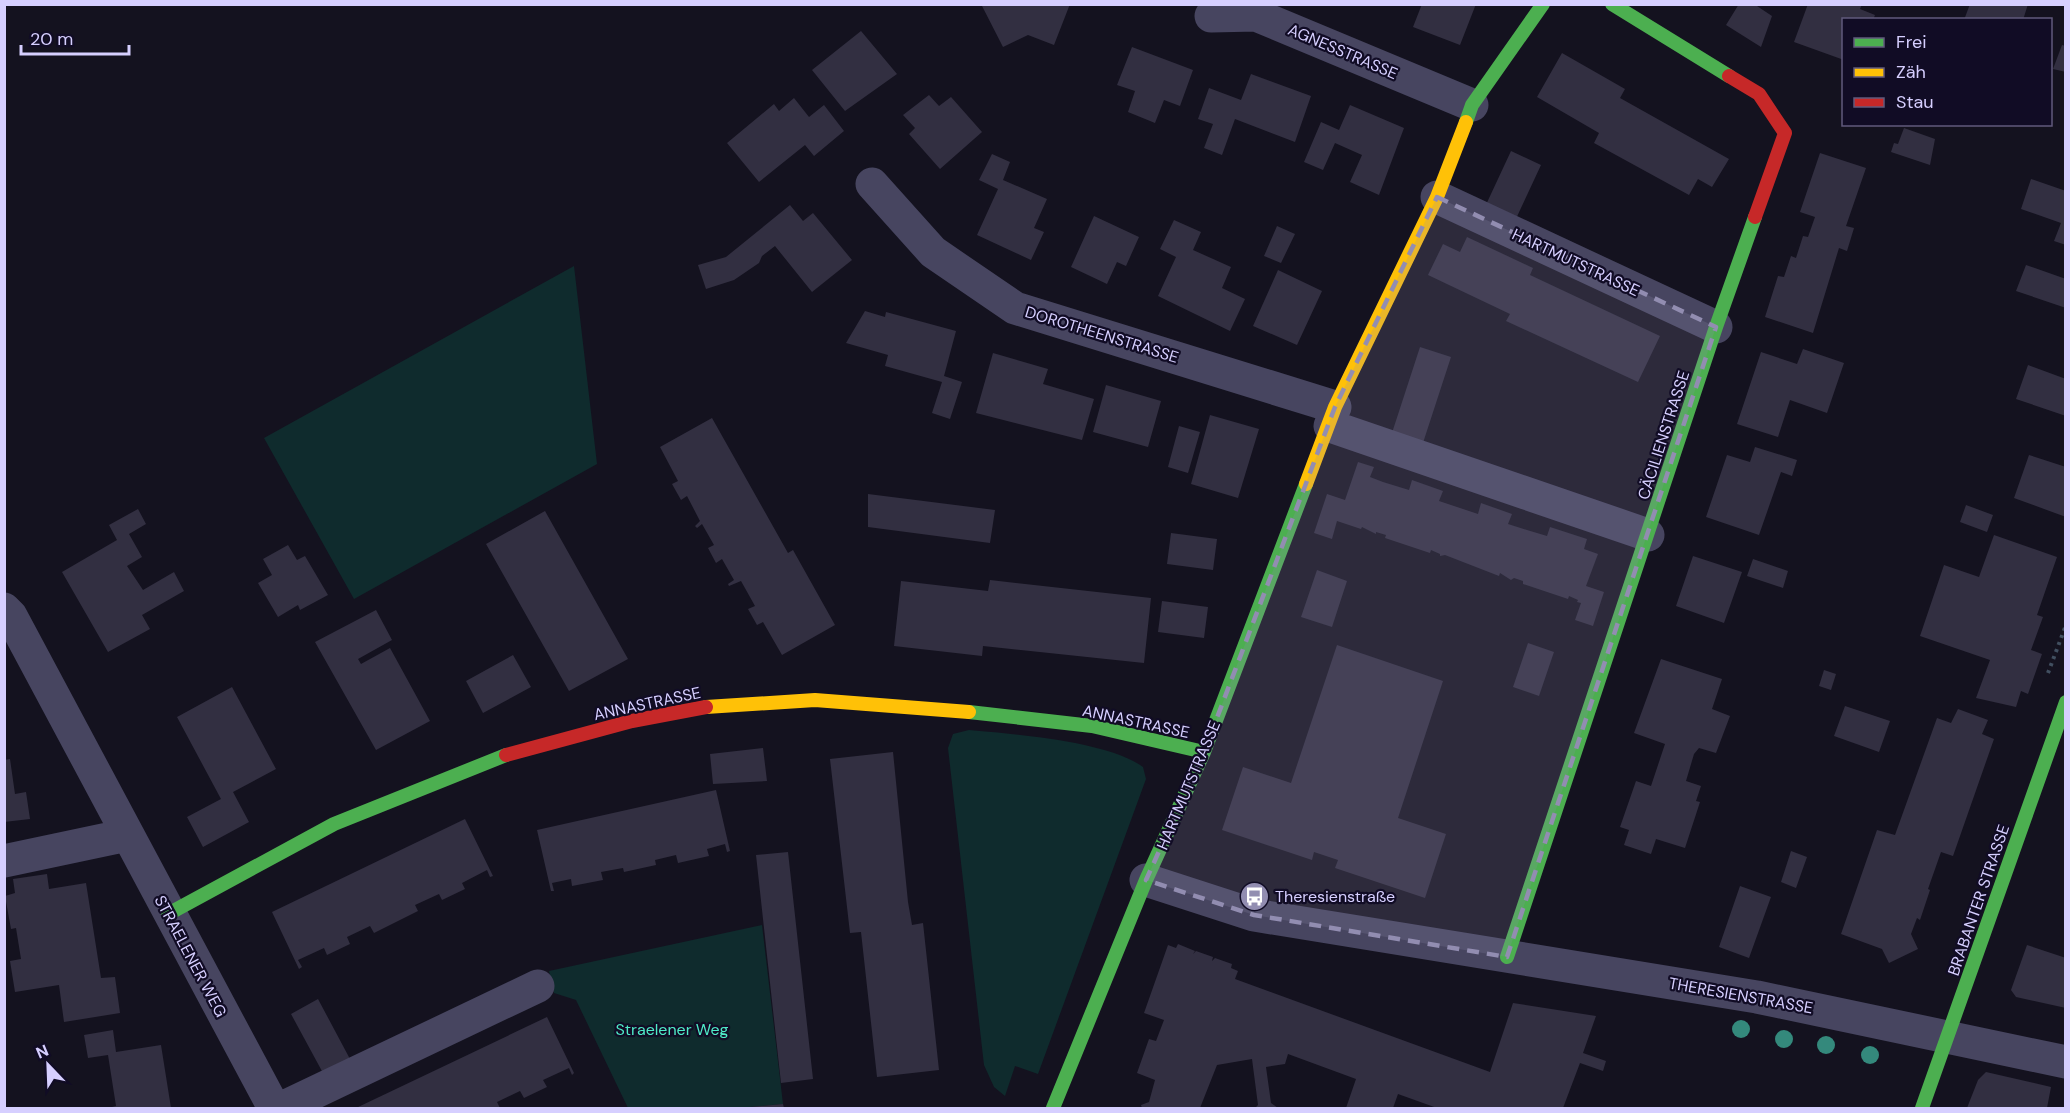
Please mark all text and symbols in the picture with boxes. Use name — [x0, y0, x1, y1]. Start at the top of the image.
scale bar — [21, 18, 129, 56]
legend — [1842, 18, 2052, 126]
street label: AGNESSTRASSE — [1285, 19, 1401, 84]
text: 20 m — [30, 27, 73, 51]
text: Frei — [1896, 30, 1927, 54]
text: Zäh — [1896, 60, 1926, 84]
text: Stau — [1896, 90, 1934, 114]
street label: HARTMUTSTRASSE — [1509, 224, 1643, 301]
street label: DOROTHEENSTRASSE — [1023, 301, 1181, 368]
street label: CÄCILIENSTRASSE — [1633, 368, 1694, 502]
street label: ANNASTRASSE — [592, 682, 703, 725]
street label: ANNASTRASSE — [1080, 700, 1191, 743]
street label: HARTMUTSTRASSE — [1152, 717, 1225, 853]
street label: BRABANTER STRASSE — [1943, 822, 2014, 978]
bus stop icon: Theresienstraße — [1238, 880, 1270, 912]
place label: Theresienstraße — [1275, 886, 1395, 907]
street label: STRAELENER WEG — [150, 892, 232, 1021]
street label: THERESIENSTRASSE — [1667, 972, 1815, 1019]
park label: Straelener Weg — [615, 1019, 729, 1040]
north arrow — [18, 1035, 78, 1095]
text: N — [33, 1040, 52, 1064]

